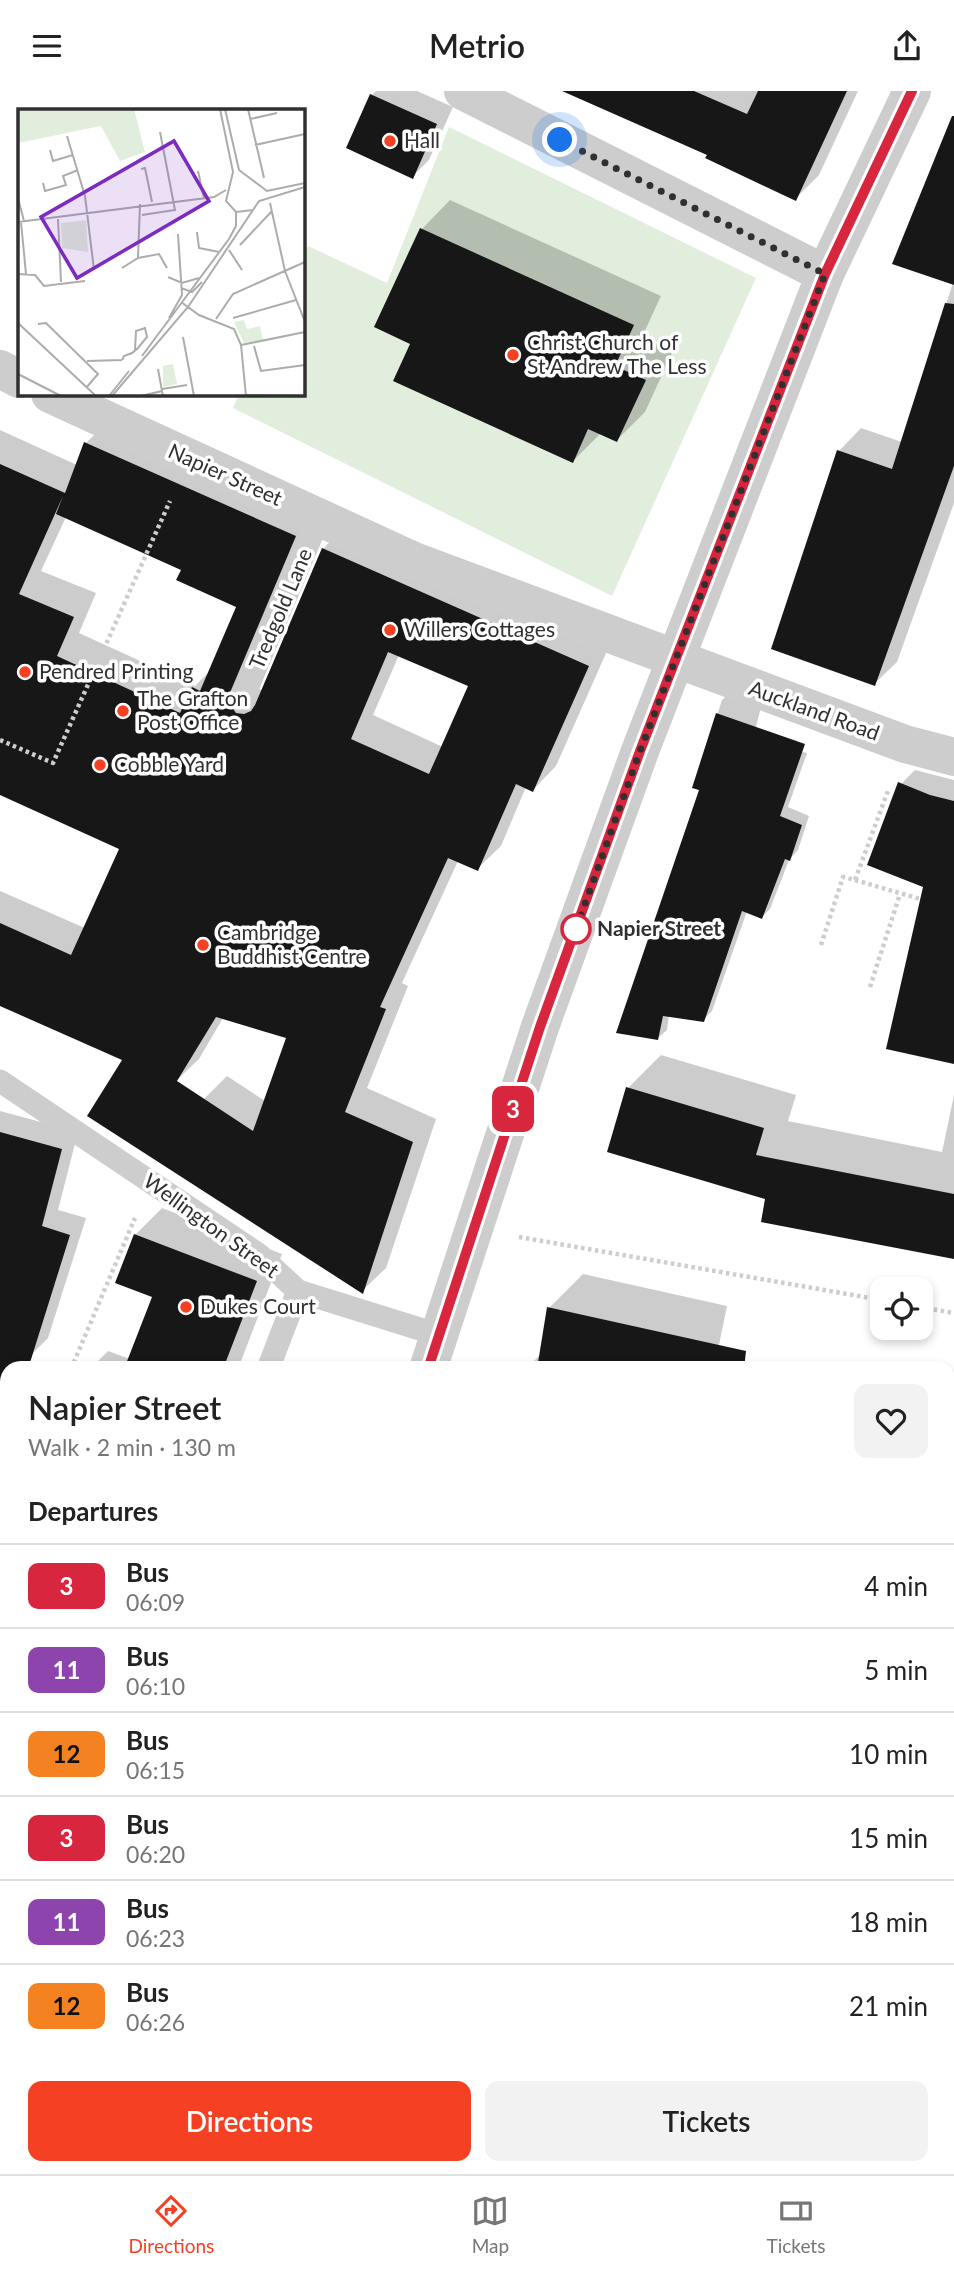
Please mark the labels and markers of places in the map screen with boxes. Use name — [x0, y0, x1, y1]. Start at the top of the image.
place label: Hall — [404, 127, 440, 152]
marker: Hall — [382, 133, 398, 149]
place label: Christ Church of St Andrew The Less — [527, 329, 706, 378]
marker: Christ Church of St Andrew The Less — [505, 347, 521, 363]
place label: Willers Cottages — [404, 616, 555, 641]
marker: Willers Cottages — [382, 622, 398, 638]
place label: Pendred Printing — [39, 658, 193, 683]
marker: Pendred Printing — [17, 664, 33, 680]
place label: The Grafton Post Office — [137, 685, 248, 734]
marker: The Grafton Post Office — [115, 703, 131, 719]
place label: Cobble Yard — [114, 751, 224, 776]
marker: Cobble Yard — [92, 757, 108, 773]
marker: Napier Street — [561, 914, 591, 944]
place label: Napier Street — [597, 915, 721, 940]
place label: Cambridge Buddhist Centre — [217, 919, 367, 968]
marker: Cambridge Buddhist Centre — [195, 937, 211, 953]
place label: Dukes Court — [200, 1293, 316, 1318]
marker: Dukes Court — [178, 1299, 194, 1315]

